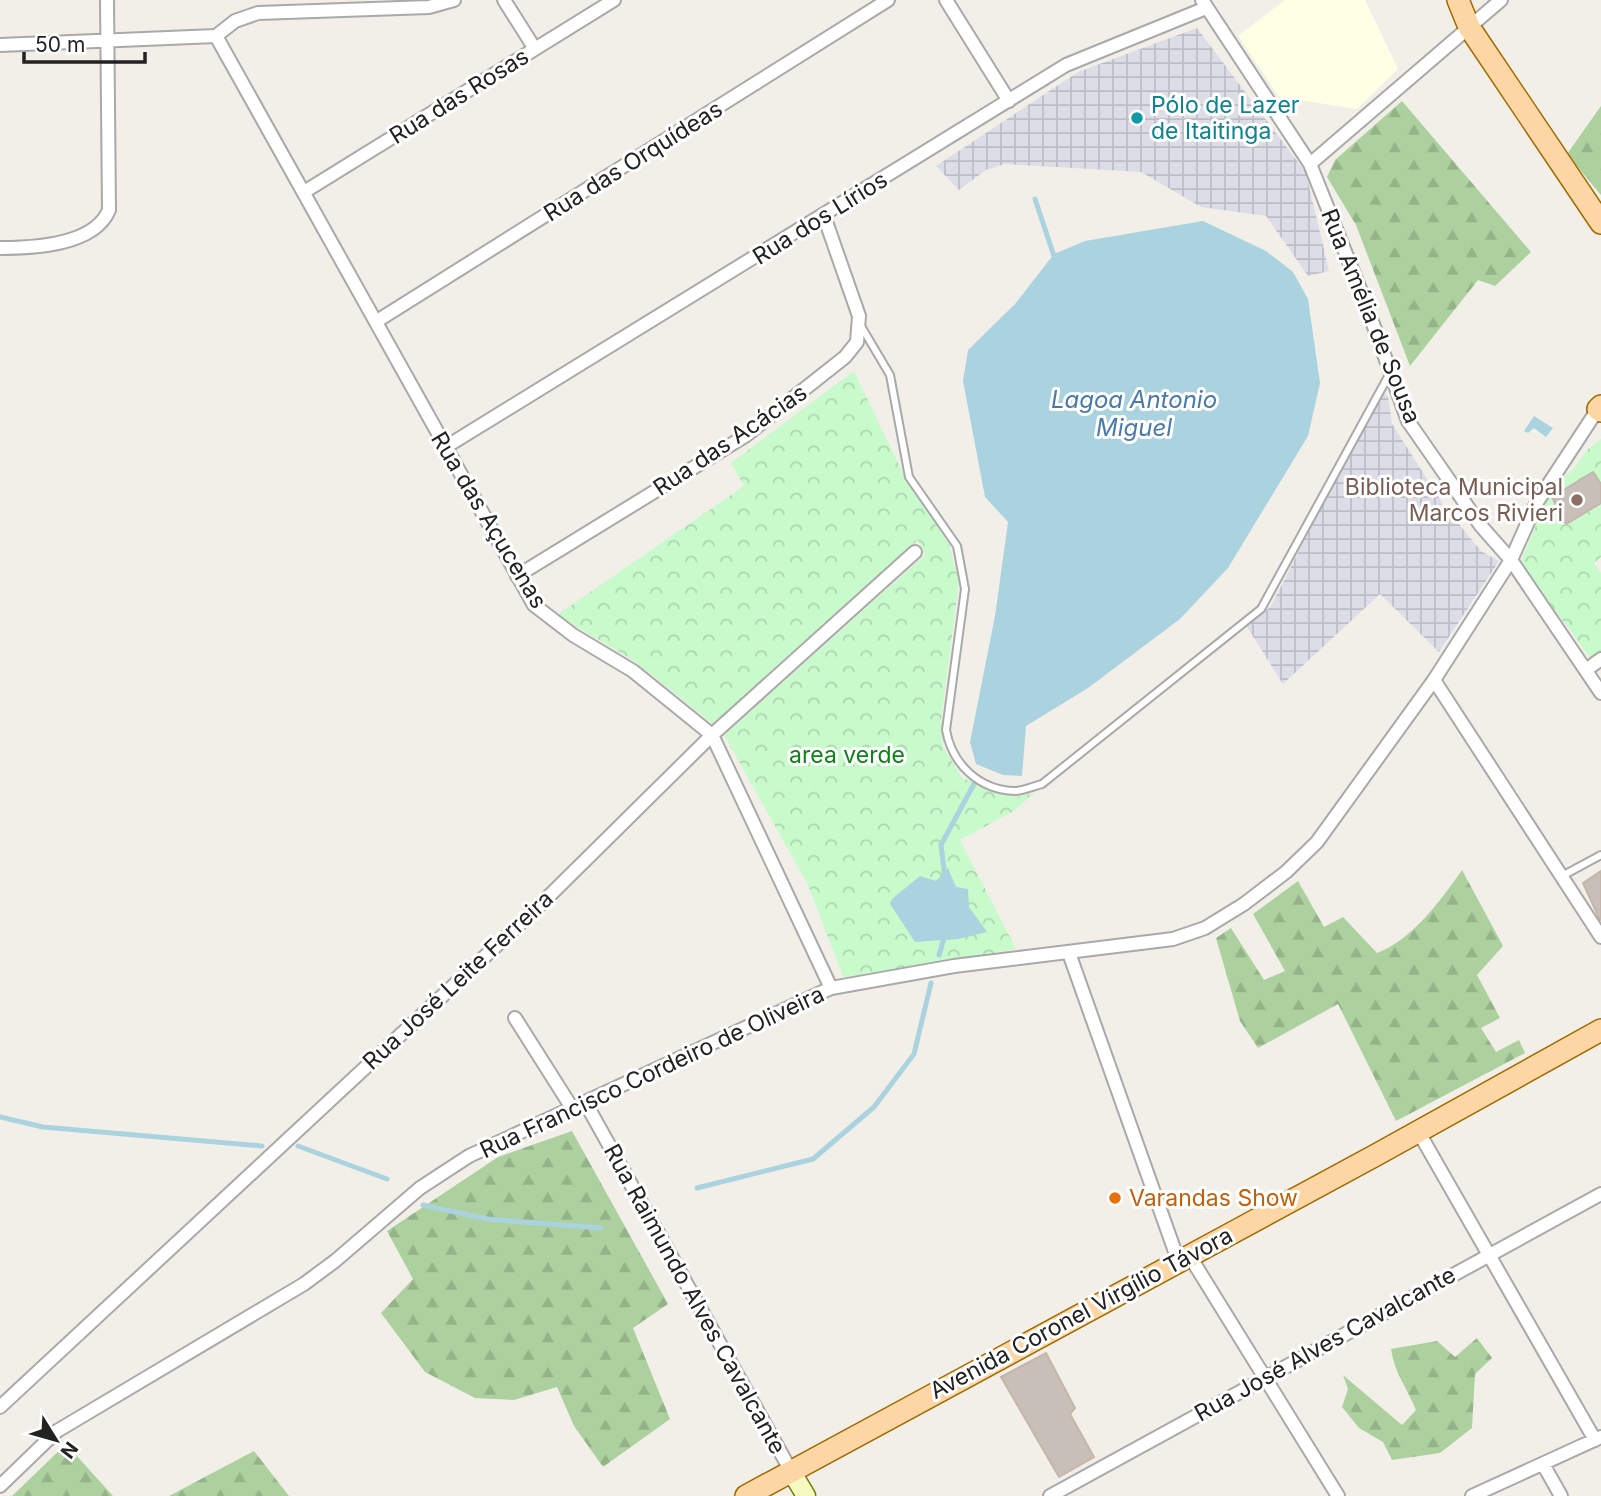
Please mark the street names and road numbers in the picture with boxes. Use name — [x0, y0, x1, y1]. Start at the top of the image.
street label: Rua das Rosas — [384, 42, 534, 150]
street label: Rua das Orquídeas — [539, 95, 727, 227]
street label: Rua dos Lírios — [748, 165, 892, 271]
street label: Rua Amélia de Sousa — [1315, 205, 1427, 427]
street label: Rua das Acácias — [648, 378, 812, 502]
street label: Rua das Açucenas — [425, 427, 553, 613]
street label: Rua José Leite Ferreira — [357, 885, 559, 1075]
street label: Rua Francisco Cordeiro de Oliveira — [476, 980, 828, 1164]
street label: Rua Raimundo Alves Cavalcante — [598, 1139, 792, 1459]
street label: Avenida Coronel Virgílio Távora — [925, 1221, 1237, 1405]
street label: Rua José Alves Cavalcante — [1190, 1260, 1460, 1428]

